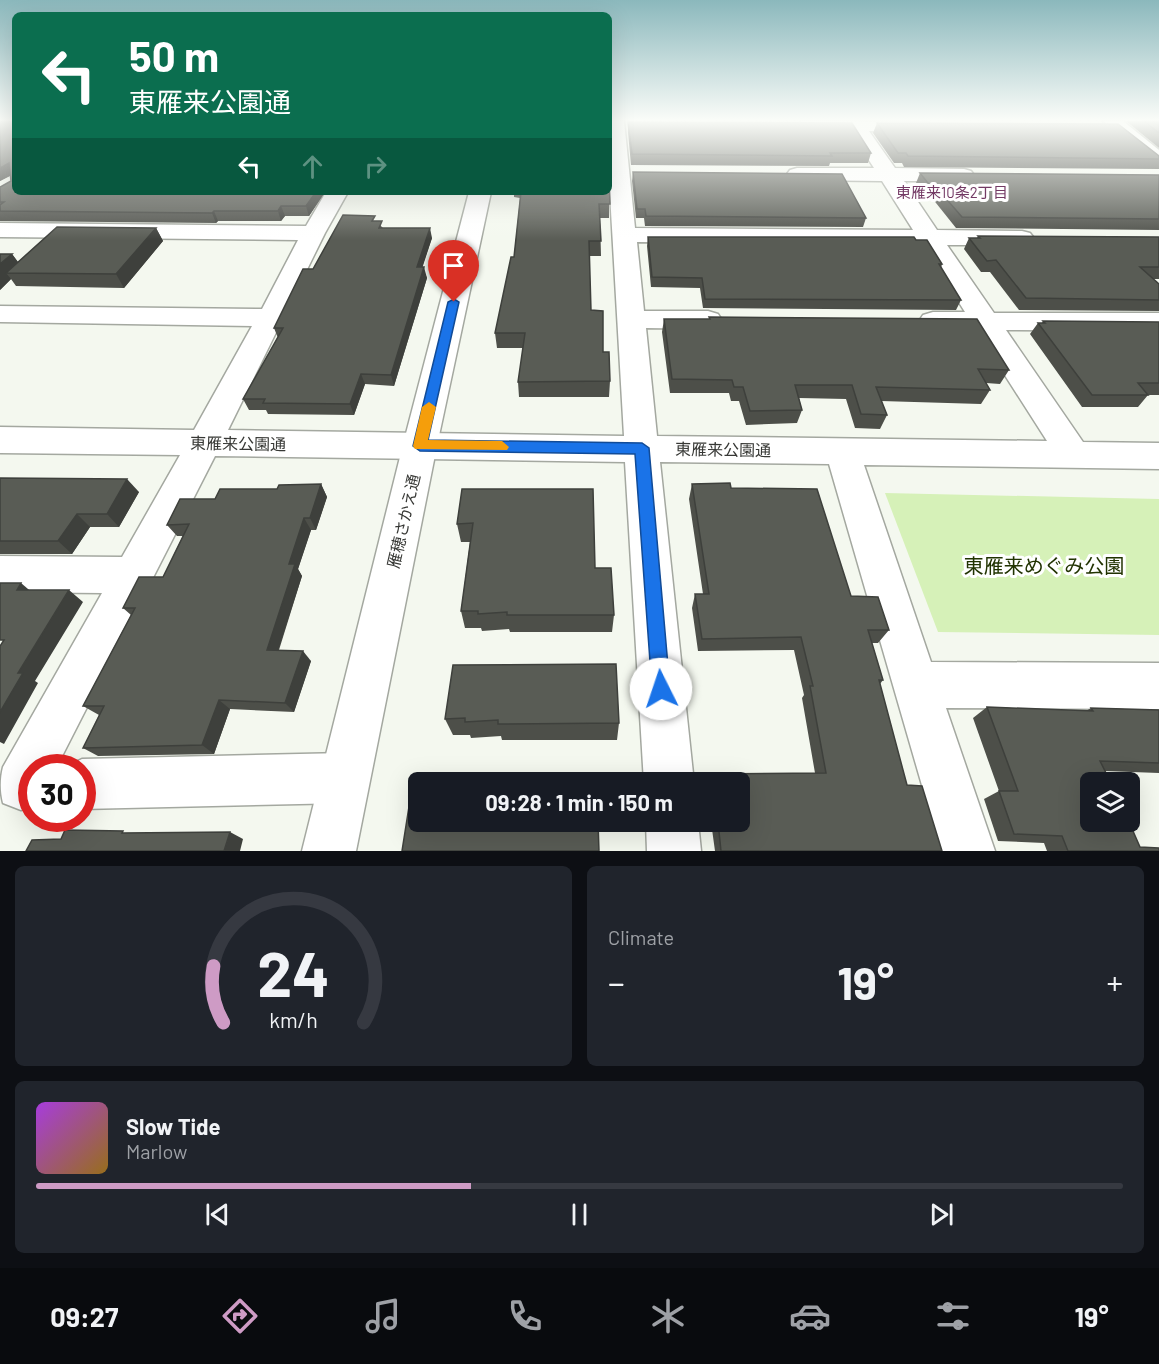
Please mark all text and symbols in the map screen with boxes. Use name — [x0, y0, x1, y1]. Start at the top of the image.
text: 50 m — [129, 30, 219, 80]
icon: left — [30, 36, 108, 114]
text: 東雁来公園通 — [129, 85, 291, 117]
icon: left — [233, 150, 266, 183]
icon: ahead — [296, 150, 329, 183]
icon: right — [359, 150, 392, 183]
district label: 東雁来10条2丁目 — [896, 183, 1008, 201]
pin — [428, 240, 479, 302]
icon: arrive — [437, 249, 470, 282]
street label: 東雁来公園通 — [190, 433, 286, 453]
street label: 東雁来公園通 — [675, 439, 771, 459]
street label: 雁穂さかえ通 — [383, 472, 423, 570]
park label: 東雁来めぐみ公園 — [964, 553, 1124, 577]
position arrow — [629, 657, 693, 721]
speed limit sign: 30 — [18, 754, 96, 832]
map controls — [1080, 772, 1140, 832]
button: layers — [1080, 772, 1140, 832]
text: 09:28 · 1 min · 150 m — [485, 789, 673, 815]
text: Climate — [608, 925, 674, 949]
text: 24 — [257, 935, 330, 1009]
text: 19° — [837, 955, 894, 1009]
text: − — [608, 962, 625, 1002]
text: + — [1107, 962, 1123, 1002]
text: km/h — [269, 1007, 318, 1032]
text: Slow Tide — [126, 1113, 221, 1139]
text: Marlow — [126, 1139, 187, 1163]
icon: previous — [201, 1198, 234, 1231]
icon: pause — [563, 1198, 596, 1231]
icon: next — [925, 1198, 958, 1231]
icon: directions — [219, 1295, 261, 1337]
icon: music — [362, 1295, 404, 1337]
icon: phone — [504, 1295, 546, 1337]
icon: climate — [647, 1295, 689, 1337]
icon: car — [789, 1295, 831, 1337]
icon: filters — [932, 1295, 974, 1337]
text: 09:27 — [50, 1300, 118, 1332]
text: 19° — [1075, 1300, 1109, 1332]

